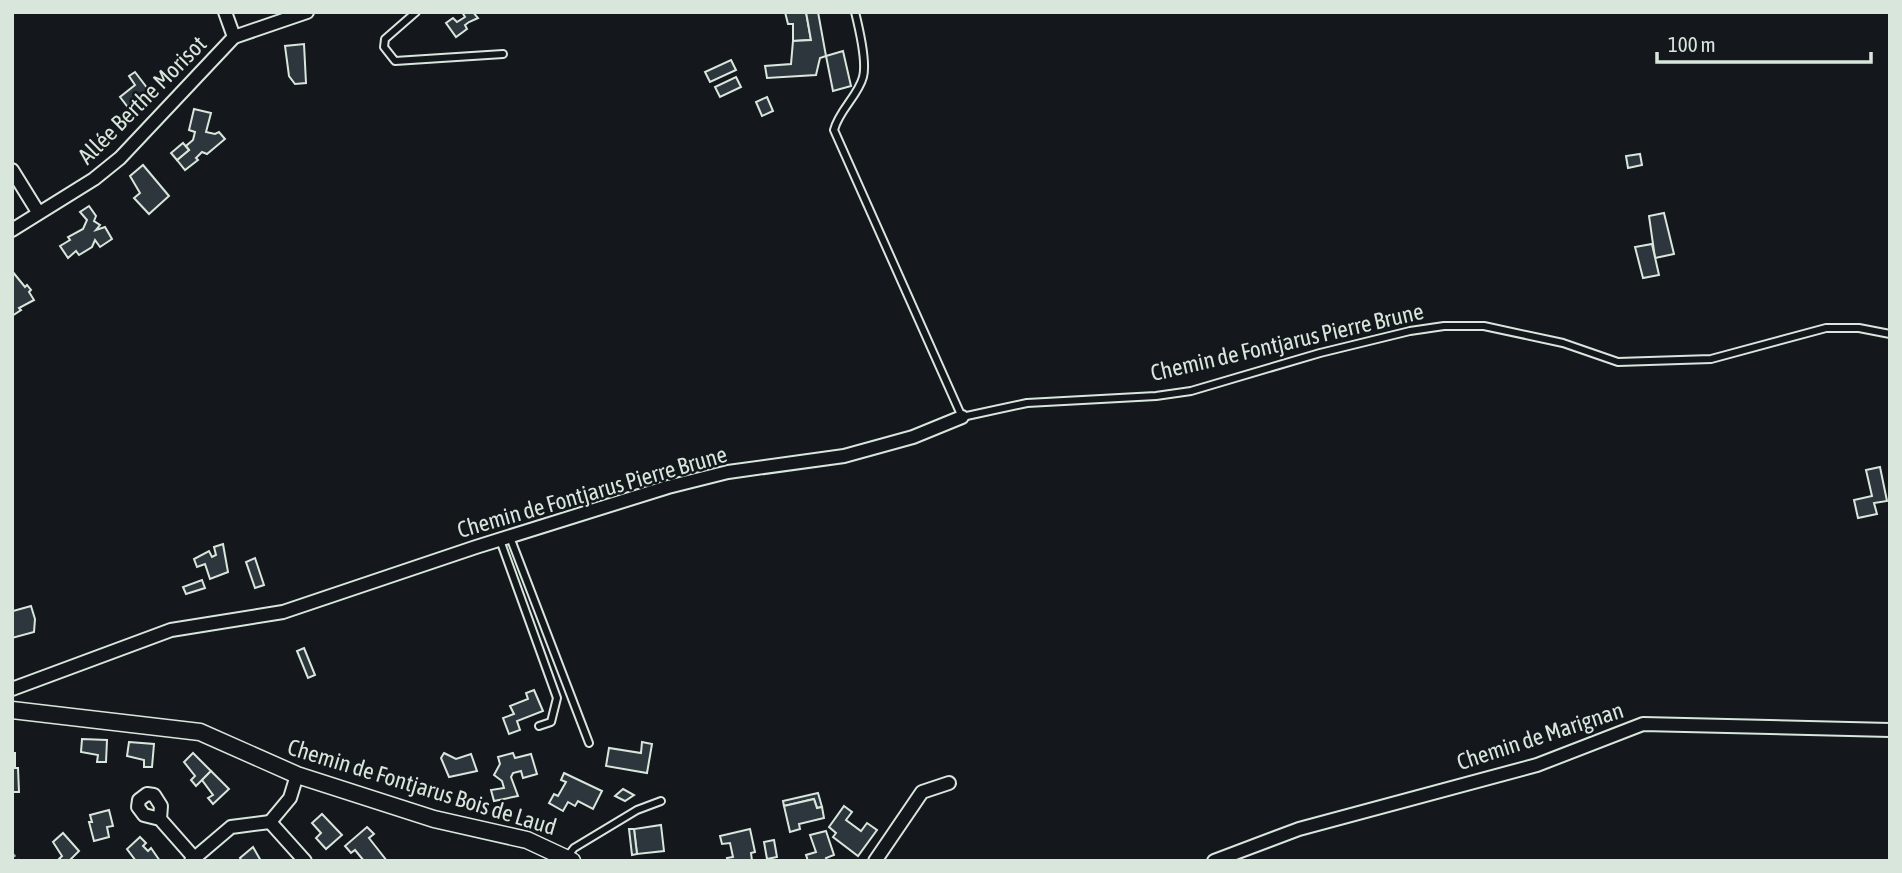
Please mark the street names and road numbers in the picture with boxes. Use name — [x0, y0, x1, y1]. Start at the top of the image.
street label: Allée Berthe Morisot — [73, 31, 211, 169]
street label: Chemin de Fontjarus Pierre Brune — [1148, 298, 1426, 386]
street label: Chemin de Fontjarus Pierre Brune — [454, 441, 730, 543]
street label: Chemin de Marignan — [1453, 697, 1627, 775]
street label: Chemin de Fontjarus Bois de Laud — [285, 734, 559, 840]

